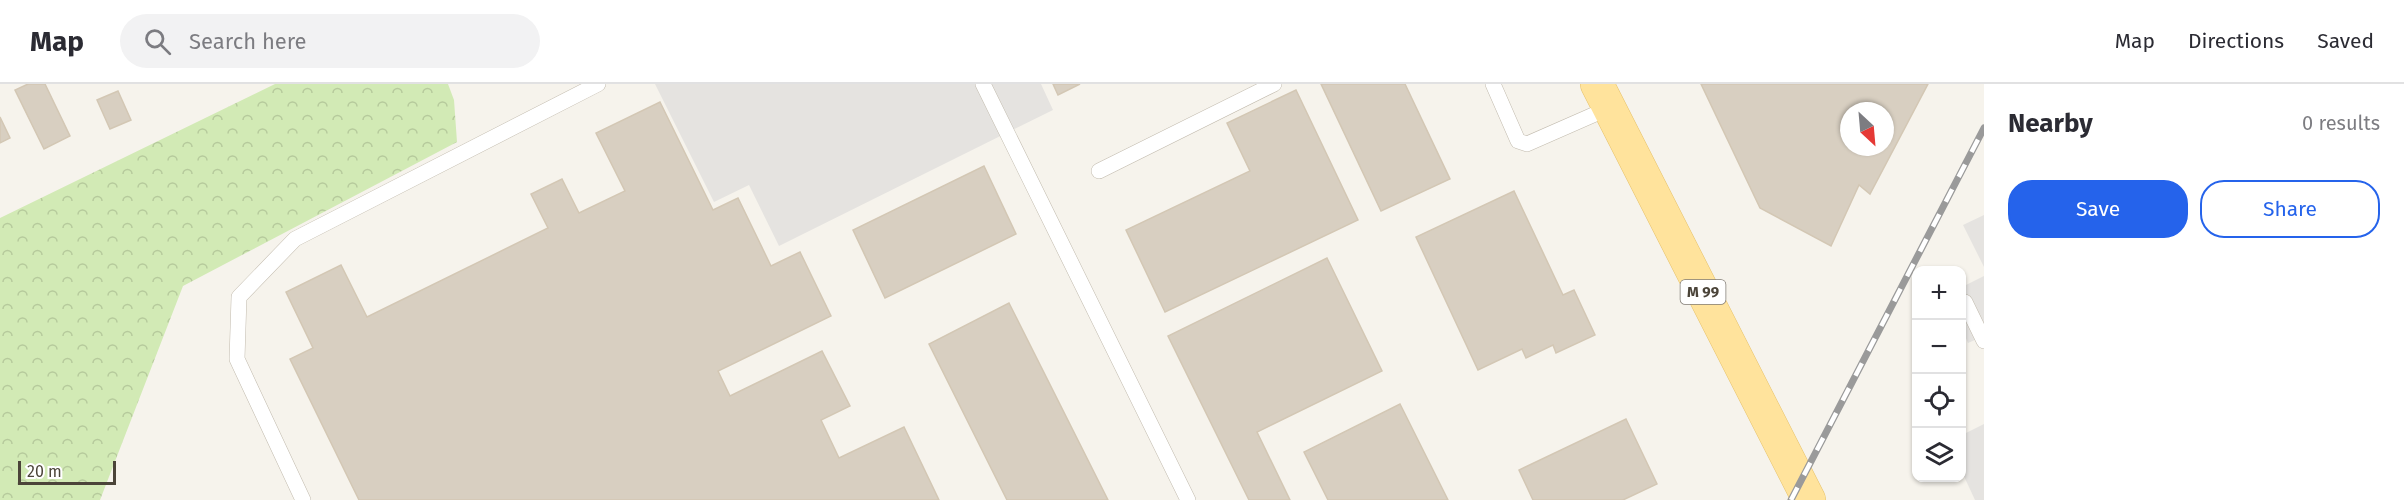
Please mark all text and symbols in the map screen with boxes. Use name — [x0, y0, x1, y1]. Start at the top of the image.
search box — [120, 14, 540, 68]
text: Map — [30, 25, 84, 58]
icon: search — [141, 25, 174, 58]
text: Search here — [189, 28, 307, 55]
text: Map — [2115, 28, 2155, 54]
text: Directions — [2188, 28, 2284, 54]
text: Saved — [2317, 28, 2374, 54]
north arrow — [1840, 102, 1894, 156]
text: Nearby — [2008, 108, 2093, 139]
text: 0 results — [2302, 111, 2380, 135]
button: Save — [2008, 180, 2188, 238]
button: Share — [2200, 180, 2380, 238]
map controls — [1912, 266, 1966, 482]
button: + — [1912, 266, 1966, 320]
road number: M 99 — [1680, 280, 1726, 304]
button: − — [1912, 320, 1966, 374]
button: locate — [1912, 374, 1966, 428]
button: layers — [1912, 428, 1966, 482]
scale bar — [18, 458, 116, 486]
text: 20 m — [27, 462, 62, 481]

